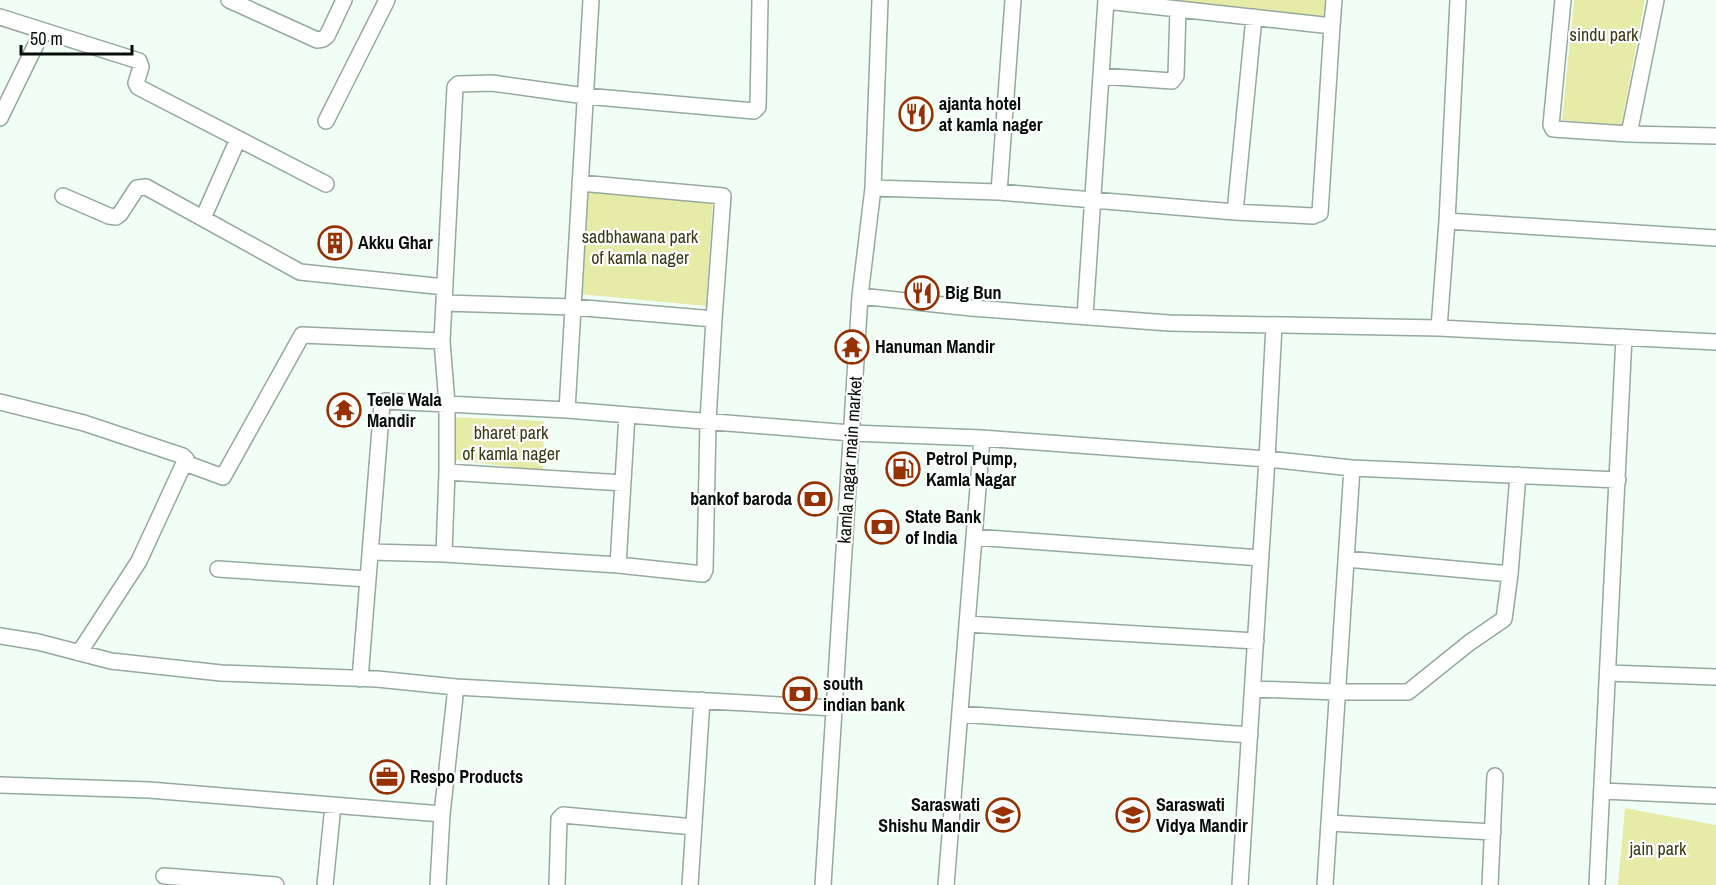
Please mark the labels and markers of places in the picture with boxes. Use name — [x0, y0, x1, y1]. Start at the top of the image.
place label: ajanta hotel at kamla nager — [939, 91, 1043, 137]
restaurant icon: ajanta hotel at kamla nager — [898, 96, 934, 132]
building icon: Akku Ghar — [317, 225, 353, 261]
place label: Akku Ghar — [358, 230, 433, 255]
restaurant icon: Big Bun — [904, 275, 940, 311]
place label: Big Bun — [945, 280, 1002, 305]
temple icon: Hanuman Mandir — [834, 329, 870, 365]
place label: Hanuman Mandir — [875, 334, 995, 359]
place label: Teele Wala Mandir — [367, 387, 442, 433]
temple icon: Teele Wala Mandir — [326, 392, 362, 428]
place label: Petrol Pump, Kamla Nagar — [926, 446, 1017, 492]
fuel station icon: Petrol Pump, Kamla Nagar — [885, 451, 921, 487]
bank icon: bankof baroda — [797, 481, 833, 517]
place label: bankof baroda — [690, 486, 793, 511]
place label: State Bank of India — [905, 504, 982, 550]
bank icon: State Bank of India — [864, 509, 900, 545]
place label: south indian bank — [823, 671, 906, 717]
bank icon: south indian bank — [782, 676, 818, 712]
office icon: Respo Products — [369, 759, 405, 795]
place label: Respo Products — [410, 764, 523, 789]
place label: Saraswati Shishu Mandir — [878, 792, 980, 838]
place label: Saraswati Vidya Mandir — [1156, 792, 1248, 838]
school or university icon: Saraswati Shishu Mandir — [985, 797, 1021, 833]
school or university icon: Saraswati Vidya Mandir — [1115, 797, 1151, 833]

